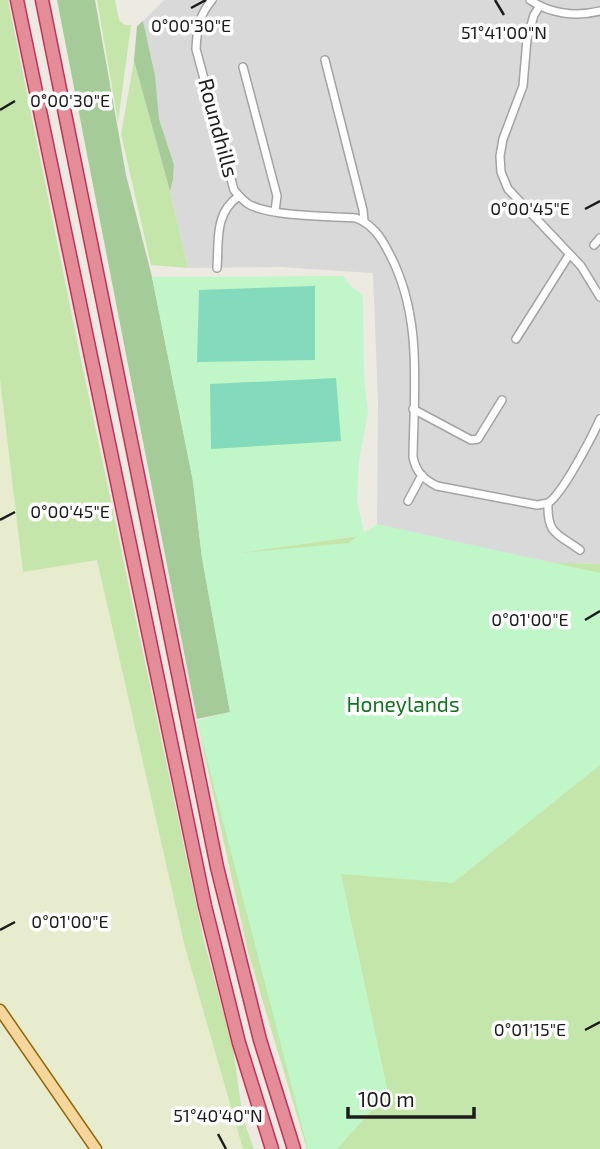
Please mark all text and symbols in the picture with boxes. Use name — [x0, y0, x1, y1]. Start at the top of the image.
text: 0°00'30"E — [151, 14, 231, 36]
text: 51°41'00"N — [461, 21, 547, 43]
street label: Roundhills — [194, 75, 245, 180]
text: 0°00'30"E — [30, 89, 110, 111]
text: 0°00'45"E — [490, 197, 570, 219]
text: 0°00'45"E — [30, 500, 110, 522]
text: 0°01'00"E — [491, 608, 569, 630]
park label: Honeylands — [346, 691, 460, 716]
text: 0°01'00"E — [31, 910, 109, 932]
text: 0°01'15"E — [494, 1018, 566, 1040]
scale bar — [348, 1076, 474, 1120]
text: 100 m — [358, 1086, 415, 1111]
text: 51°40'40"N — [173, 1104, 263, 1126]

